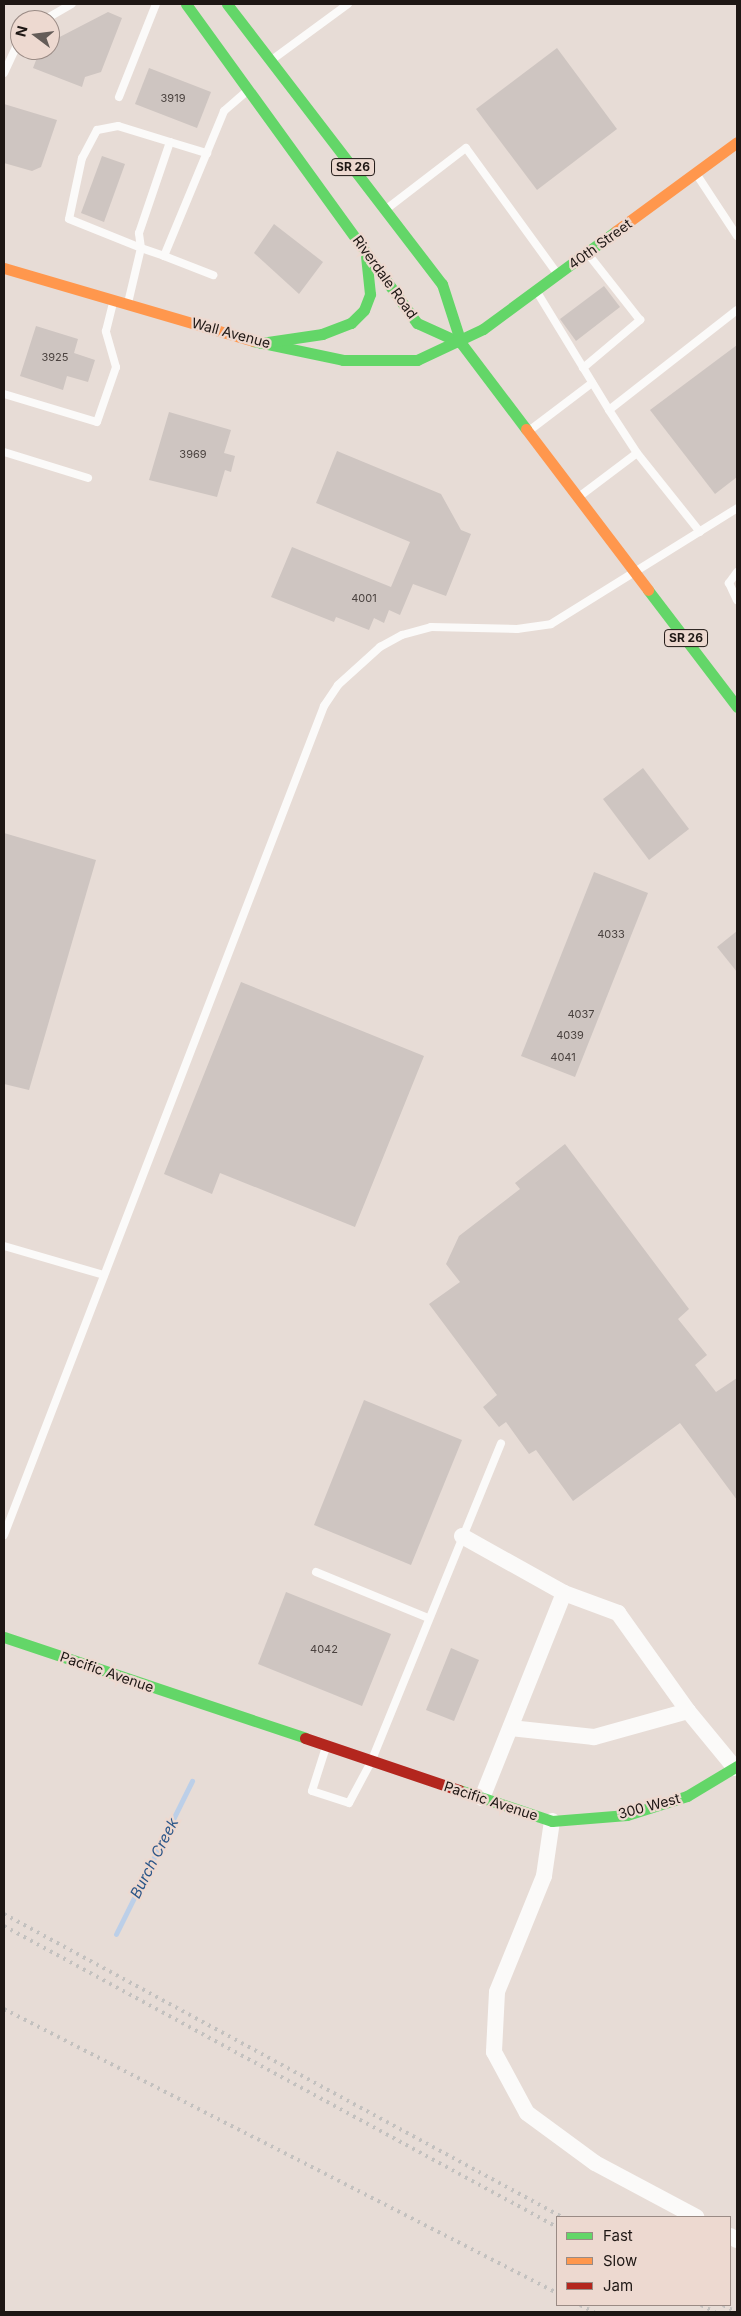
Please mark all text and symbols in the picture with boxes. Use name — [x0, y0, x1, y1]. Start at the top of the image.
north arrow — [10, 10, 60, 60]
text: N — [11, 24, 31, 39]
house number: 3919 — [161, 91, 185, 105]
road number: SR 26 — [330, 158, 376, 176]
street label: 40th Street — [565, 215, 635, 273]
street label: Riverdale Road — [349, 232, 421, 322]
street label: Wall Avenue — [190, 314, 272, 352]
house number: 3925 — [41, 350, 69, 364]
house number: 3969 — [179, 447, 207, 461]
house number: 4001 — [351, 591, 377, 605]
road number: SR 26 — [664, 628, 708, 648]
house number: 4033 — [597, 927, 625, 941]
house number: 4037 — [567, 1007, 595, 1021]
house number: 4039 — [556, 1028, 584, 1042]
house number: 4041 — [550, 1050, 576, 1064]
house number: 4042 — [310, 1642, 338, 1656]
street label: Pacific Avenue — [58, 1648, 156, 1696]
street label: Pacific Avenue — [442, 1778, 540, 1824]
street label: 300 West — [616, 1790, 682, 1822]
water label: Burch Creek — [126, 1815, 182, 1901]
legend — [556, 2216, 731, 2306]
text: Fast — [603, 2226, 633, 2245]
text: Slow — [603, 2251, 637, 2270]
text: Jam — [603, 2276, 633, 2295]

